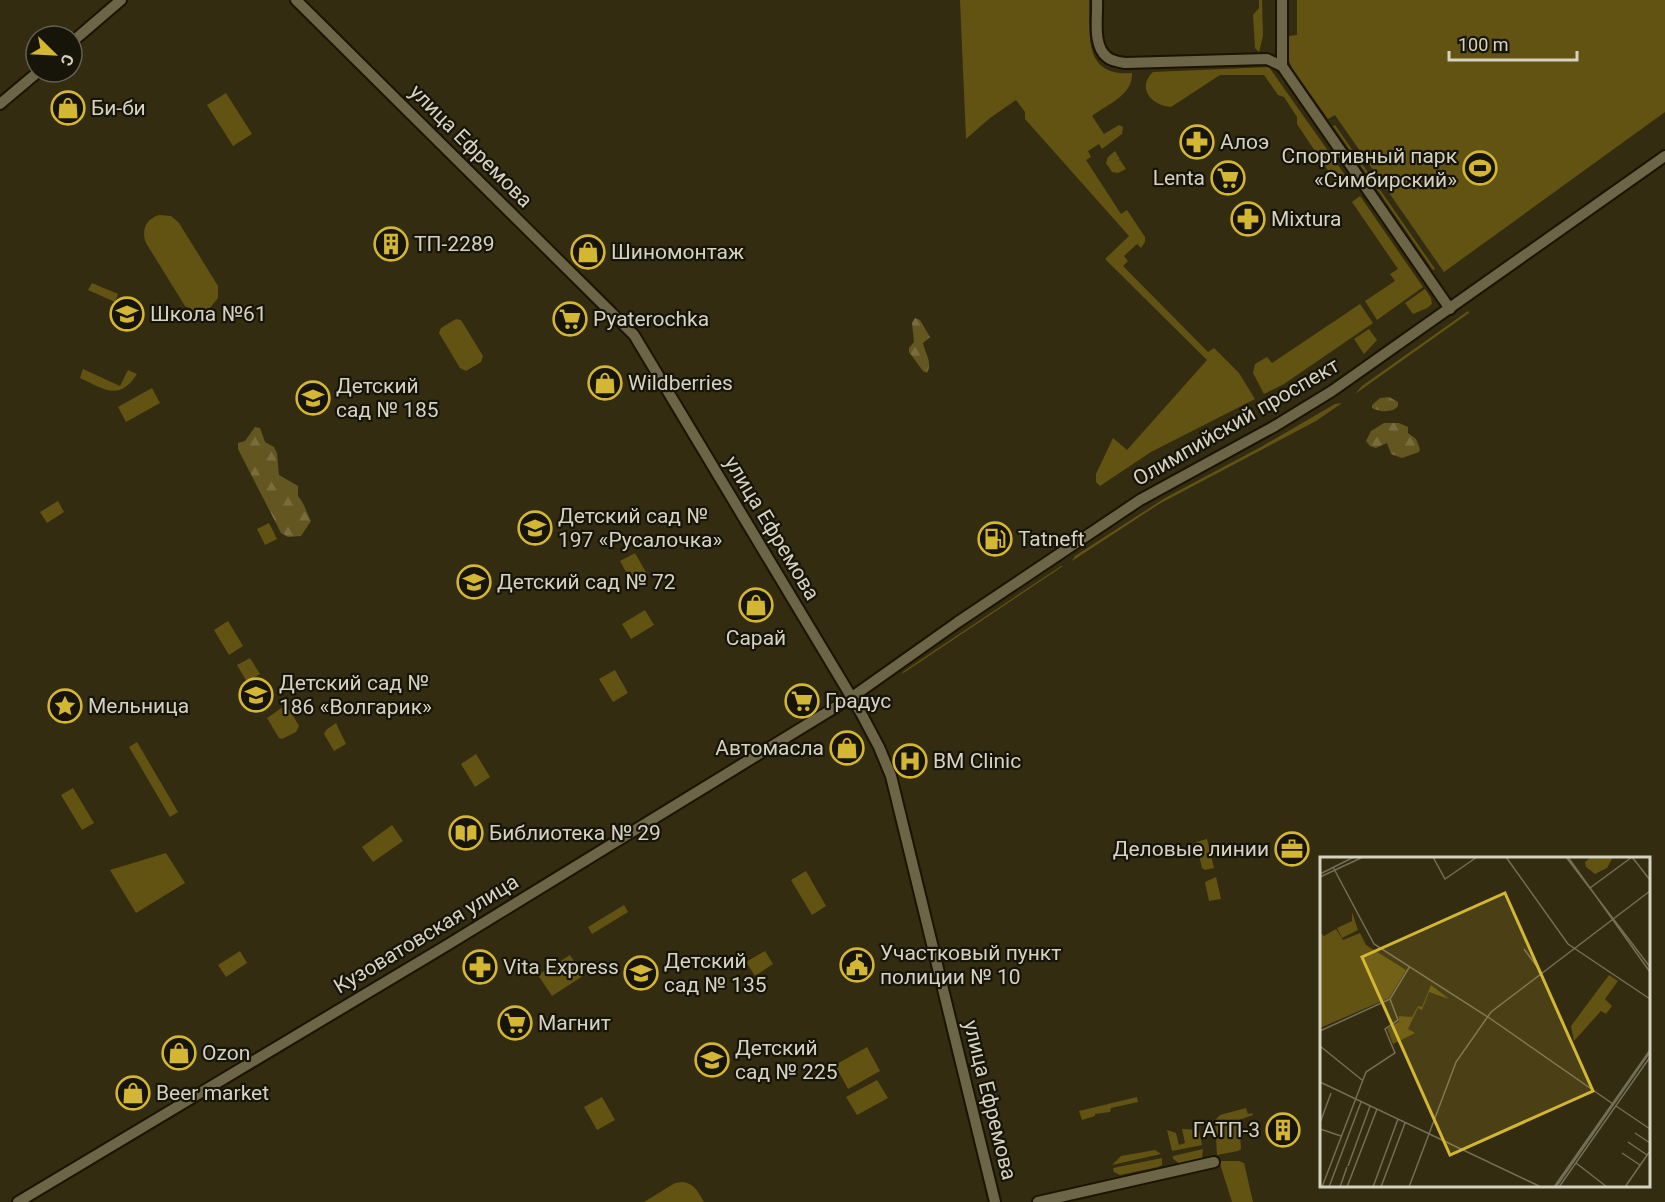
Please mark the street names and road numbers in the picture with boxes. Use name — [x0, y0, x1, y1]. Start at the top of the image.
street label: улица Ефремова — [405, 80, 537, 212]
street label: Олимпийский проспект — [1129, 353, 1343, 491]
street label: улица Ефремова — [720, 452, 824, 604]
street label: Кузоватовская улица — [330, 869, 522, 999]
street label: улица Ефремова — [959, 1018, 1021, 1182]

